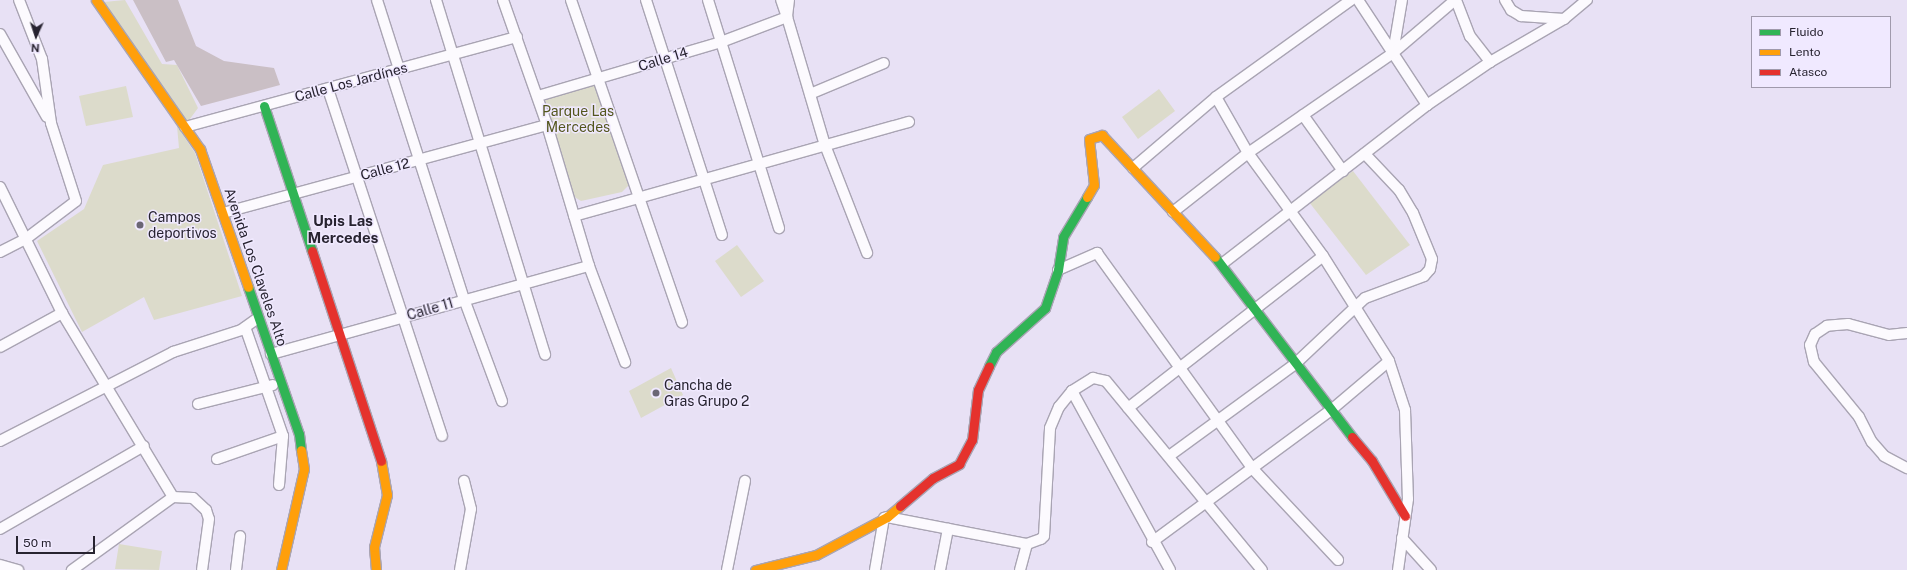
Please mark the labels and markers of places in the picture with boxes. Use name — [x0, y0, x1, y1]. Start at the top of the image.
place label: Campos deportivos — [148, 209, 217, 242]
marker: Campos deportivos — [135, 220, 145, 230]
place label: Cancha de Gras Grupo 2 — [664, 377, 750, 410]
marker: Cancha de Gras Grupo 2 — [651, 388, 661, 398]

